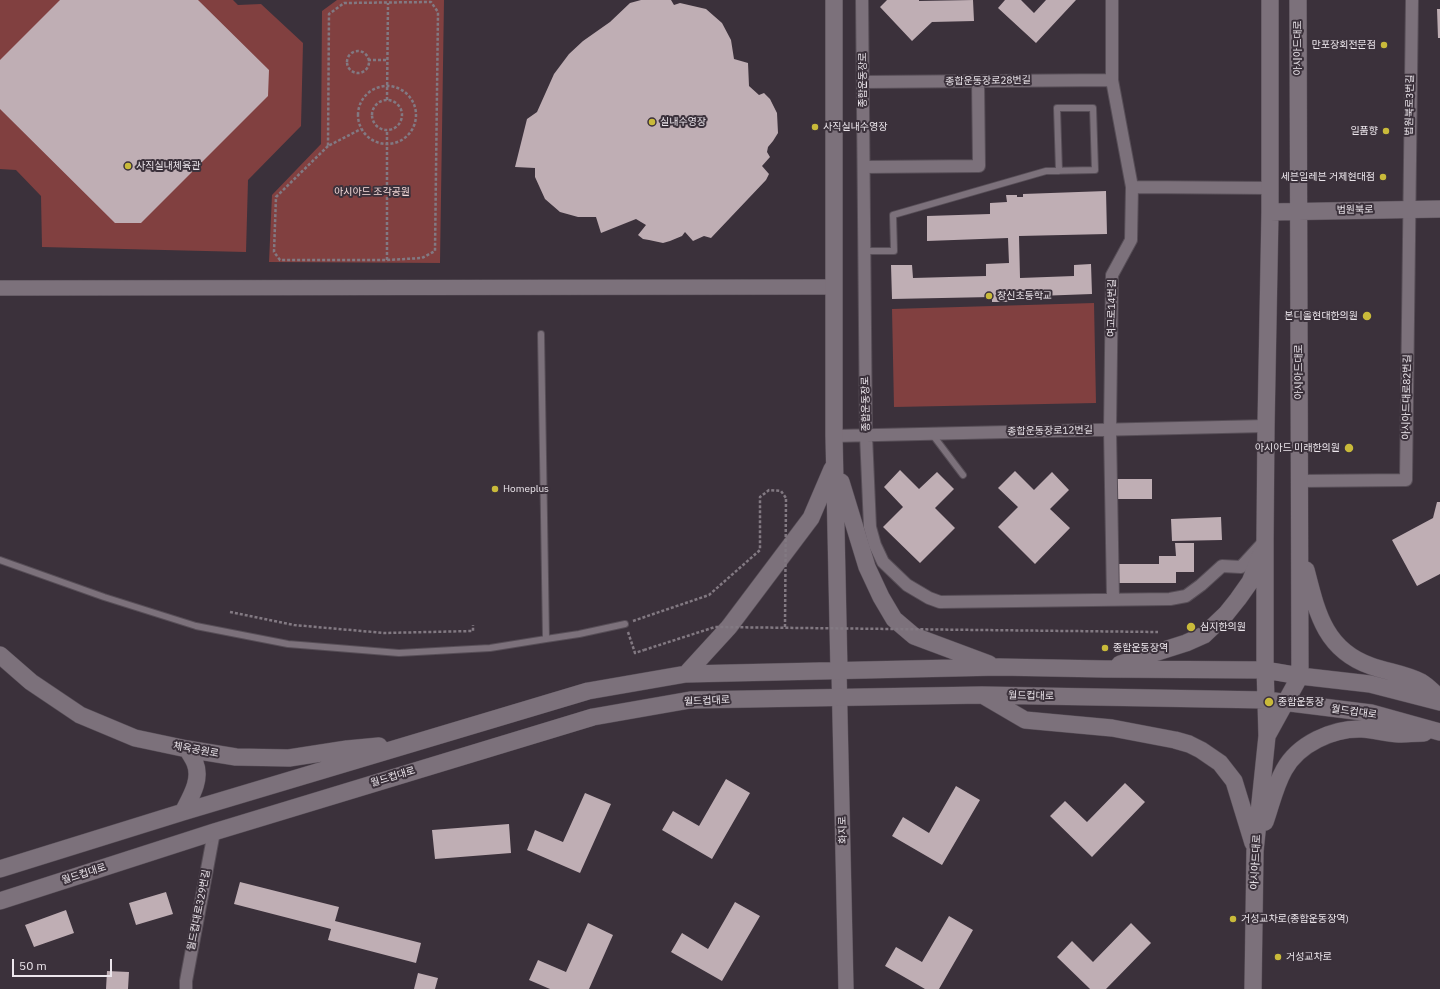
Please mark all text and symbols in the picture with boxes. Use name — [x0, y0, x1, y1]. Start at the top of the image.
street label: 아시아드대로 — [1292, 20, 1304, 76]
place label: 만포장회전문점 — [1312, 39, 1376, 51]
marker: 만포장회전문점 — [1379, 40, 1389, 50]
street label: 종합운동장로 — [857, 52, 869, 108]
street label: 종합운동장로28번길 — [945, 74, 1031, 88]
street label: 법원북로3번길 — [1403, 74, 1417, 136]
place label: 실내수영장 — [660, 116, 706, 128]
marker: 실내수영장 — [647, 117, 657, 127]
place label: 사직실내수영장 — [823, 121, 887, 133]
marker: 사직실내수영장 — [810, 122, 820, 132]
place label: 일품향 — [1350, 125, 1378, 137]
marker: 일품향 — [1381, 126, 1391, 136]
place label: 사직실내체육관 — [136, 160, 200, 172]
marker: 사직실내체육관 — [123, 161, 133, 171]
place label: 세븐일레븐 거제현대점 — [1281, 171, 1375, 183]
marker: 세븐일레븐 거제현대점 — [1378, 172, 1388, 182]
park label: 아시아드 조각공원 — [334, 186, 410, 198]
street label: 법원북로 — [1336, 204, 1374, 216]
street label: 여고로14번길 — [1105, 279, 1119, 337]
place label: 창신초등학교 — [997, 290, 1052, 302]
marker: 창신초등학교 — [984, 291, 994, 301]
place label: 본디올현대한의원 — [1284, 310, 1358, 322]
marker: 본디올현대한의원 — [1361, 310, 1373, 322]
street label: 아시아드대로 — [1293, 344, 1305, 400]
street label: 아시아드대로82번길 — [1400, 354, 1414, 440]
street label: 종합운동장로 — [860, 376, 872, 432]
street label: 종합운동장로12번길 — [1007, 424, 1093, 438]
place label: 아시아드 미래한의원 — [1255, 442, 1340, 454]
marker: 아시아드 미래한의원 — [1343, 442, 1355, 454]
place label: Homeplus — [503, 483, 549, 495]
marker: Homeplus — [490, 484, 500, 494]
marker: 심지한의원 — [1185, 621, 1197, 633]
place label: 심지한의원 — [1200, 621, 1246, 633]
place label: 종합운동장역 — [1113, 642, 1168, 654]
marker: 종합운동장역 — [1100, 643, 1110, 653]
street label: 월드컵대로 — [1008, 690, 1054, 702]
street label: 월드컵대로 — [684, 694, 730, 708]
marker: 종합운동장 — [1263, 696, 1275, 708]
place label: 종합운동장 — [1278, 696, 1324, 708]
street label: 월드컵대로 — [1330, 703, 1378, 721]
street label: 체육공원로 — [172, 740, 220, 760]
street label: 월드컵대로 — [369, 765, 417, 789]
street label: 화지로 — [837, 816, 849, 844]
street label: 아시아드대로 — [1249, 834, 1263, 890]
street label: 월드컵대로 — [60, 861, 108, 887]
street label: 월드컵대로329번길 — [185, 868, 213, 952]
place label: 거성교차로(종합운동장역) — [1241, 913, 1349, 925]
marker: 거성교차로(종합운동장역) — [1228, 914, 1238, 924]
scale bar — [14, 951, 114, 977]
place label: 거성교차로 — [1286, 951, 1332, 963]
marker: 거성교차로 — [1273, 952, 1283, 962]
text: 50 m — [19, 958, 47, 973]

